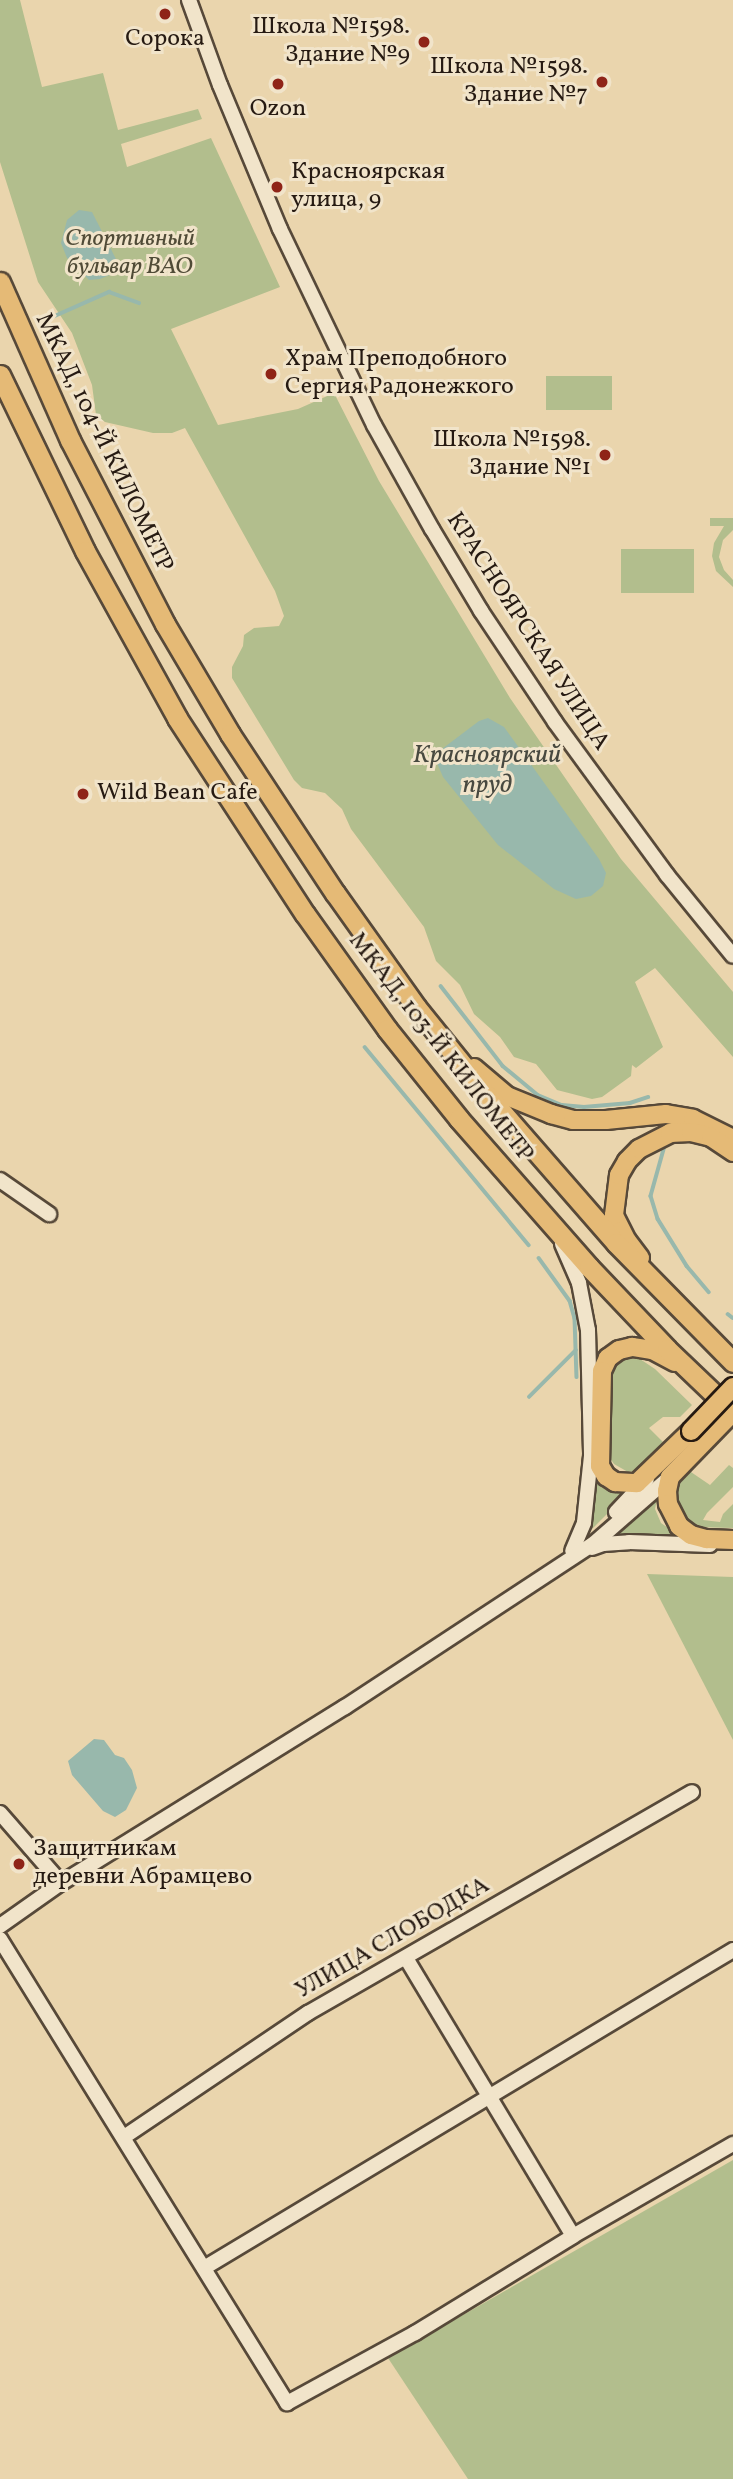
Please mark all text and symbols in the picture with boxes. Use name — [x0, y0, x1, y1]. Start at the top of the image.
marker: Сорока — [157, 6, 173, 22]
place label: Школа №1598. Здание №9 — [252, 14, 410, 70]
place label: Сорока — [125, 26, 205, 54]
marker: Школа №1598. Здание №9 — [416, 34, 432, 50]
place label: Школа №1598. Здание №7 — [430, 54, 588, 110]
marker: Школа №1598. Здание №7 — [594, 74, 610, 90]
marker: Ozon — [270, 76, 286, 92]
place label: Ozon — [250, 96, 306, 124]
place label: Красноярская улица, 9 — [291, 159, 445, 215]
marker: Красноярская улица, 9 — [269, 179, 285, 195]
park label: Спортивный бульвар ВАО — [65, 226, 195, 282]
street label: МКАД, 104-Й КИЛОМЕТР — [28, 309, 178, 577]
place label: Храм Преподобного Сергия Радонежкого — [285, 346, 514, 402]
marker: Храм Преподобного Сергия Радонежкого — [263, 366, 279, 382]
place label: Школа №1598. Здание №1 — [433, 427, 591, 483]
marker: Школа №1598. Здание №1 — [597, 447, 613, 463]
street label: КРАСНОЯРСКАЯ УЛИЦА — [439, 507, 615, 757]
water label: Красноярский пруд — [413, 740, 561, 802]
place label: Wild Bean Cafe — [97, 780, 258, 808]
marker: Wild Bean Cafe — [75, 786, 91, 802]
street label: МКАД, 103-Й КИЛОМЕТР — [341, 928, 539, 1168]
place label: Защитникам деревни Абрамцево — [33, 1836, 252, 1892]
marker: Защитникам деревни Абрамцево — [11, 1856, 27, 1872]
street label: УЛИЦА СЛОБОДКА — [291, 1872, 495, 2006]

